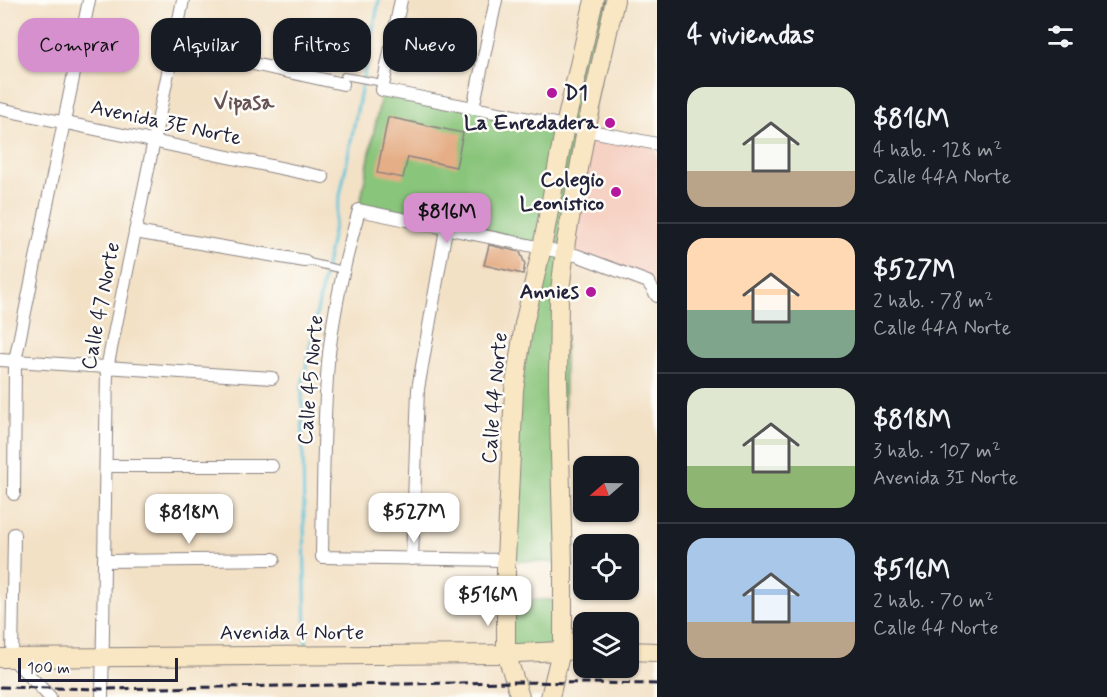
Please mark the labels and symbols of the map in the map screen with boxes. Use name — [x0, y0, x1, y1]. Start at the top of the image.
place label: D1 — [564, 79, 588, 107]
marker: D1 — [545, 86, 559, 100]
district label: Vipasa — [214, 89, 275, 117]
street label: Avenida 3E Norte — [88, 93, 244, 153]
place label: La Enredadera — [464, 109, 599, 137]
marker: La Enredadera — [603, 116, 617, 130]
place label: Colegio Leonistico — [520, 166, 604, 218]
marker: Colegio Leonistico — [609, 185, 623, 199]
pin: $816M — [405, 193, 489, 244]
street label: Calle 47 Norte — [75, 240, 127, 372]
place label: Annies — [520, 278, 580, 306]
marker: Annies — [584, 285, 598, 299]
street label: Calle 45 Norte — [291, 314, 331, 446]
street label: Calle 44 Norte — [475, 331, 515, 465]
north arrow — [573, 456, 639, 522]
pin: $527M — [372, 493, 456, 544]
pin: $818M — [147, 494, 231, 545]
pin: $516M — [446, 576, 530, 627]
street label: Avenida 4 Norte — [220, 619, 364, 647]
scale bar — [18, 655, 178, 682]

